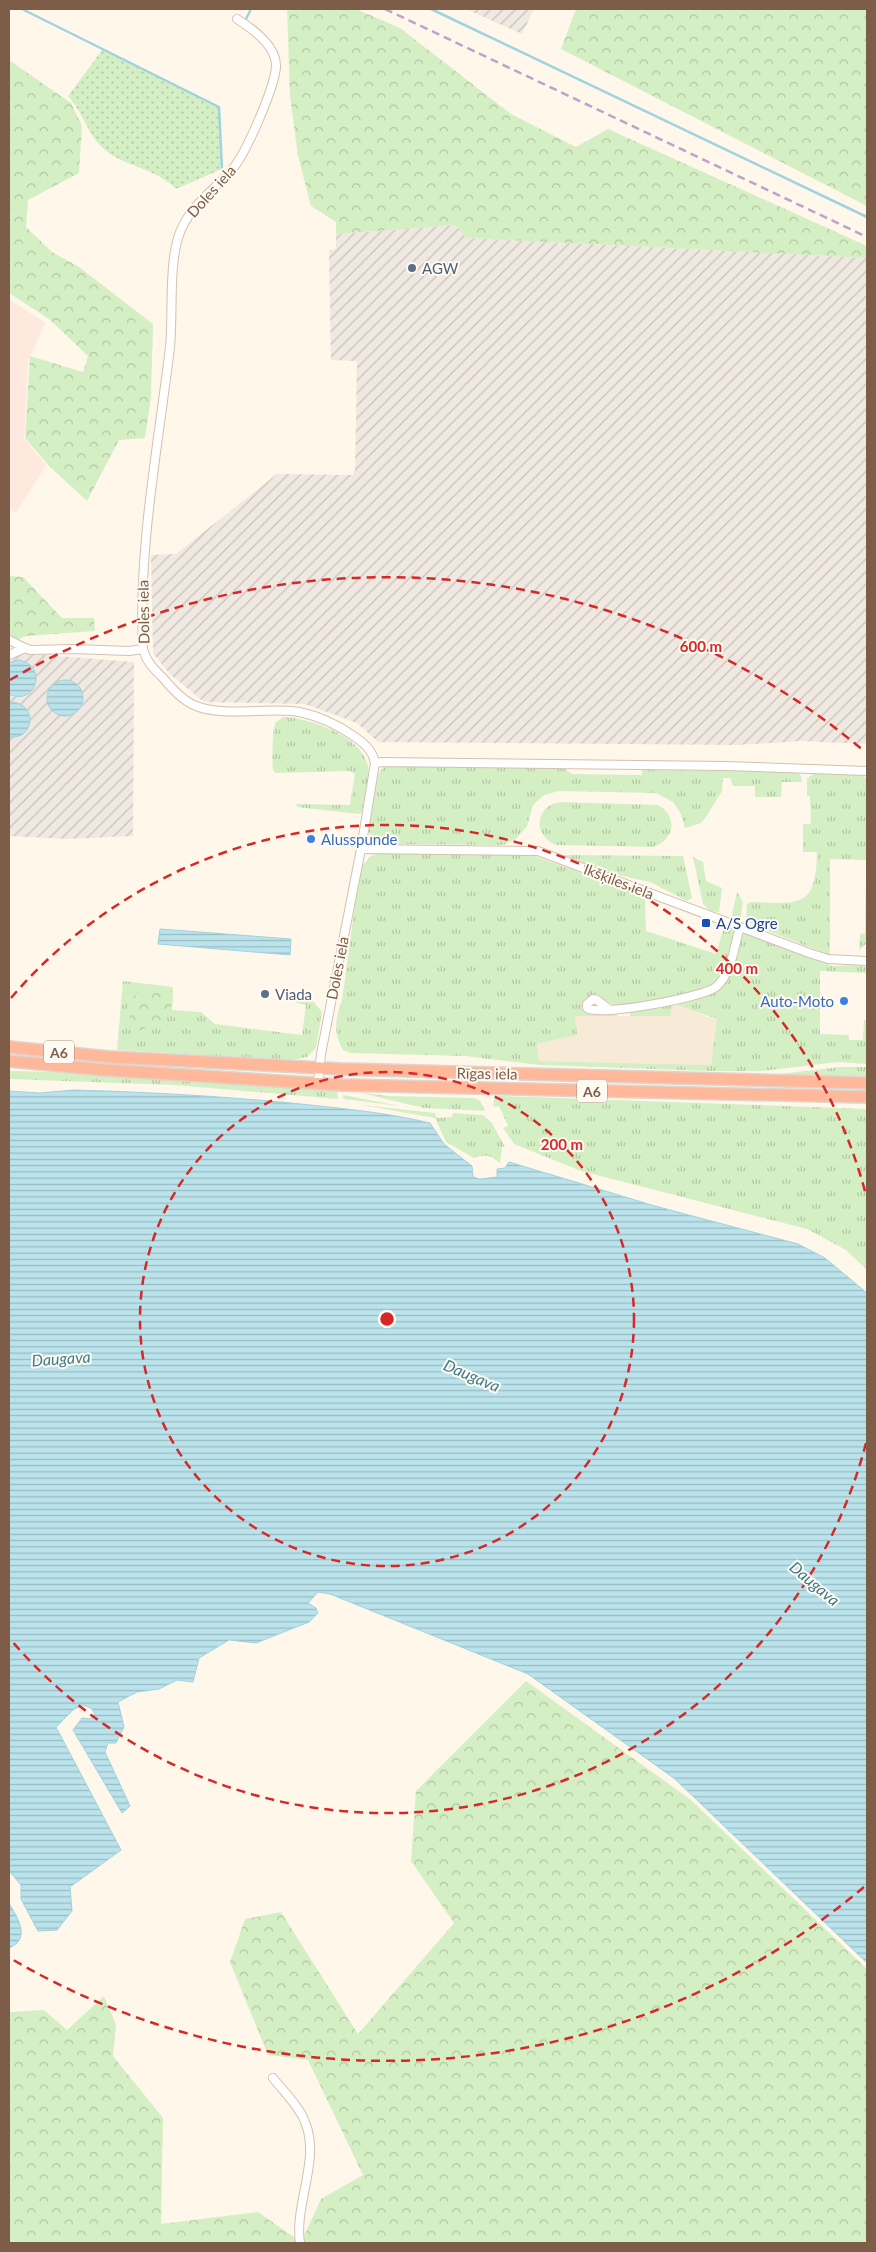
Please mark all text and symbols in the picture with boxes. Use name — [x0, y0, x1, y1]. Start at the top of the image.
street label: Doles iela — [183, 161, 239, 221]
place label: AGW — [422, 259, 459, 277]
marker: AGW — [406, 262, 418, 274]
street label: Doles iela — [133, 580, 153, 644]
text: 600 m — [680, 637, 722, 655]
place label: Alusspunde — [321, 830, 398, 848]
marker: Alusspunde — [305, 833, 317, 845]
street label: Ikšķiles iela — [581, 859, 657, 903]
place label: A/S Ogre — [716, 914, 778, 932]
marker: A/S Ogre — [700, 917, 712, 929]
street label: Doles iela — [322, 935, 352, 1001]
text: 400 m — [716, 959, 758, 977]
place label: Viada — [275, 985, 312, 1003]
marker: Viada — [259, 988, 271, 1000]
place label: Auto-Moto — [760, 992, 834, 1010]
marker: Auto-Moto — [838, 995, 850, 1007]
road number: A6 — [44, 1040, 74, 1064]
street label: Rīgas iela — [456, 1063, 518, 1083]
road number: A6 — [577, 1080, 607, 1102]
text: 200 m — [541, 1135, 583, 1153]
centre of rings — [378, 1310, 396, 1328]
water label: Daugava — [31, 1346, 91, 1370]
water label: Daugava — [441, 1355, 503, 1395]
water label: Daugava — [786, 1557, 844, 1609]

